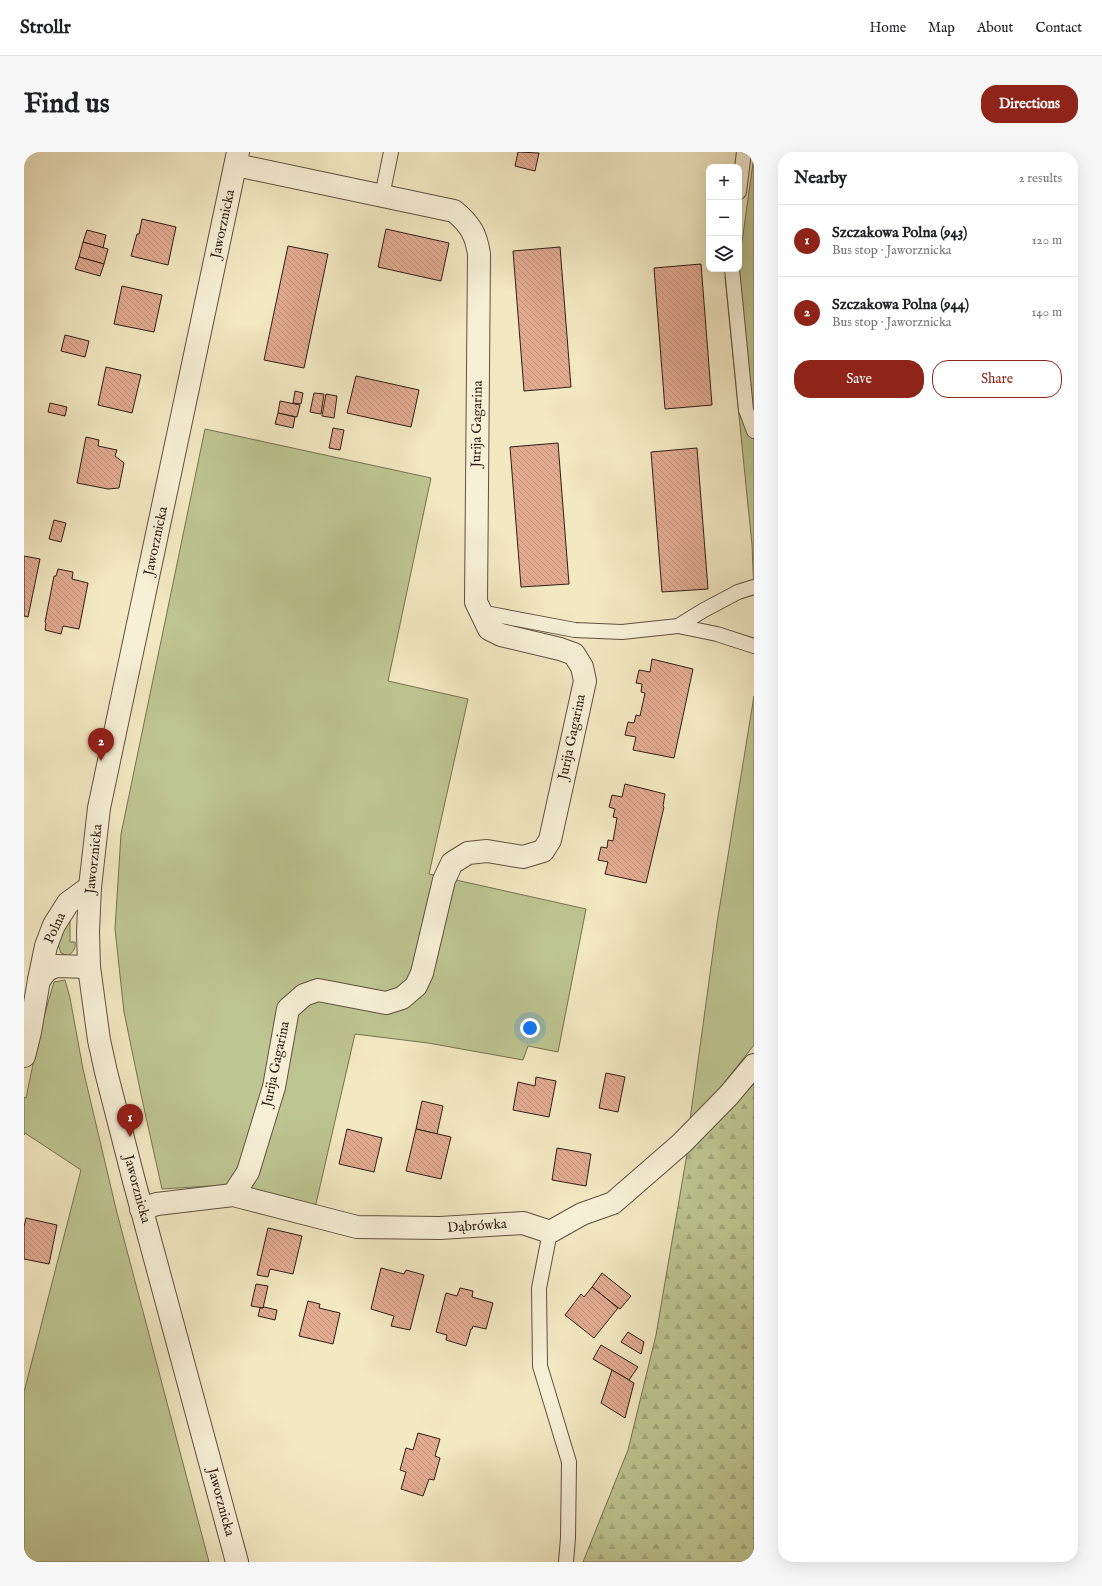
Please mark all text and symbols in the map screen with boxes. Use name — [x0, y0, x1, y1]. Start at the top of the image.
text: Strollr — [20, 16, 71, 40]
text: Home — [870, 19, 906, 37]
text: Map — [928, 19, 955, 37]
text: About — [977, 19, 1013, 37]
text: Contact — [1035, 19, 1082, 37]
button: Directions — [981, 85, 1078, 123]
text: Find us — [24, 87, 110, 122]
map controls — [706, 164, 742, 272]
button: + — [706, 164, 742, 200]
text: Nearby — [794, 168, 847, 189]
text: 2 results — [1018, 170, 1062, 187]
street label: Jaworznicka — [206, 187, 239, 262]
button: − — [706, 200, 742, 236]
text: Szczakowa Polna (943) — [832, 223, 967, 242]
text: 1 — [805, 232, 809, 249]
text: 120 m — [1032, 232, 1062, 249]
button: layers — [706, 236, 742, 272]
text: Bus stop · Jaworznicka — [832, 242, 951, 259]
text: Szczakowa Polna (944) — [832, 295, 969, 314]
text: 2 — [804, 304, 810, 321]
text: 140 m — [1032, 304, 1062, 321]
text: Bus stop · Jaworznicka — [832, 314, 951, 331]
button: Save — [794, 360, 924, 398]
button: Share — [932, 360, 1062, 398]
street label: Jurija Gagarina — [467, 379, 487, 470]
street label: Jaworznicka — [139, 504, 172, 579]
street label: Jurija Gagarina — [554, 692, 590, 783]
pin: 2 — [88, 728, 114, 761]
street label: Jaworznicka — [81, 822, 107, 897]
street label: Polna — [40, 909, 70, 947]
your location — [520, 1018, 540, 1038]
street label: Jurija Gagarina — [258, 1019, 294, 1110]
pin: 1 — [117, 1104, 143, 1137]
street label: Jaworznicka — [119, 1151, 155, 1226]
street label: Dąbrówka — [446, 1215, 508, 1237]
street label: Jaworznicka — [203, 1464, 239, 1539]

